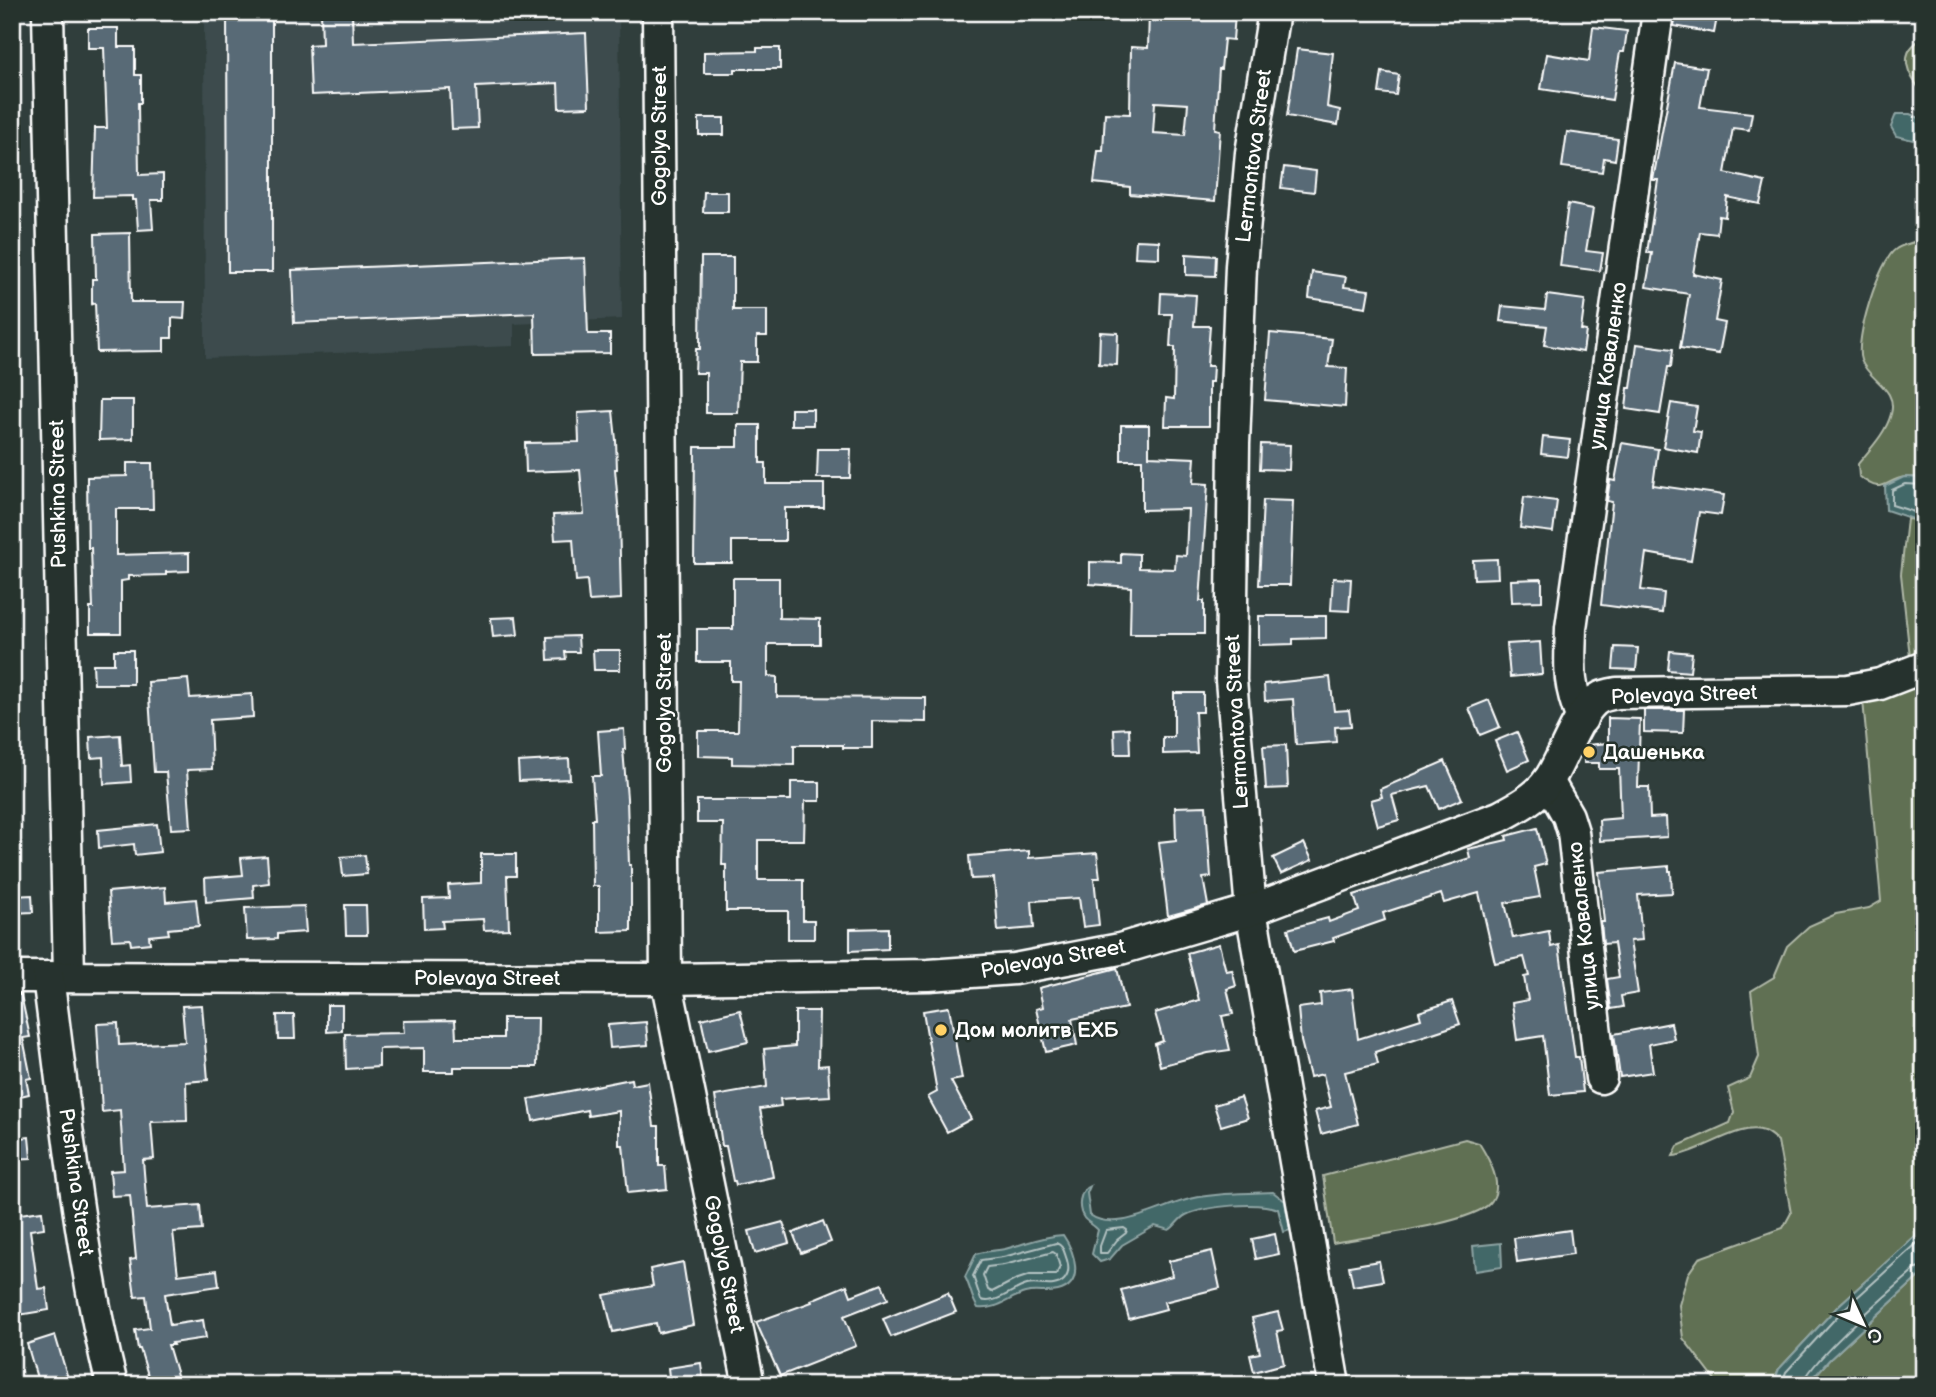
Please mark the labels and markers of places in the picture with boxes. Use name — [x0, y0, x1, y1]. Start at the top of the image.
place label: Дашенька — [1603, 740, 1705, 765]
marker: Дашенька — [1581, 744, 1597, 760]
place label: Дом молитв ЕХБ — [955, 1018, 1118, 1043]
marker: Дом молитв ЕХБ — [933, 1022, 949, 1038]

